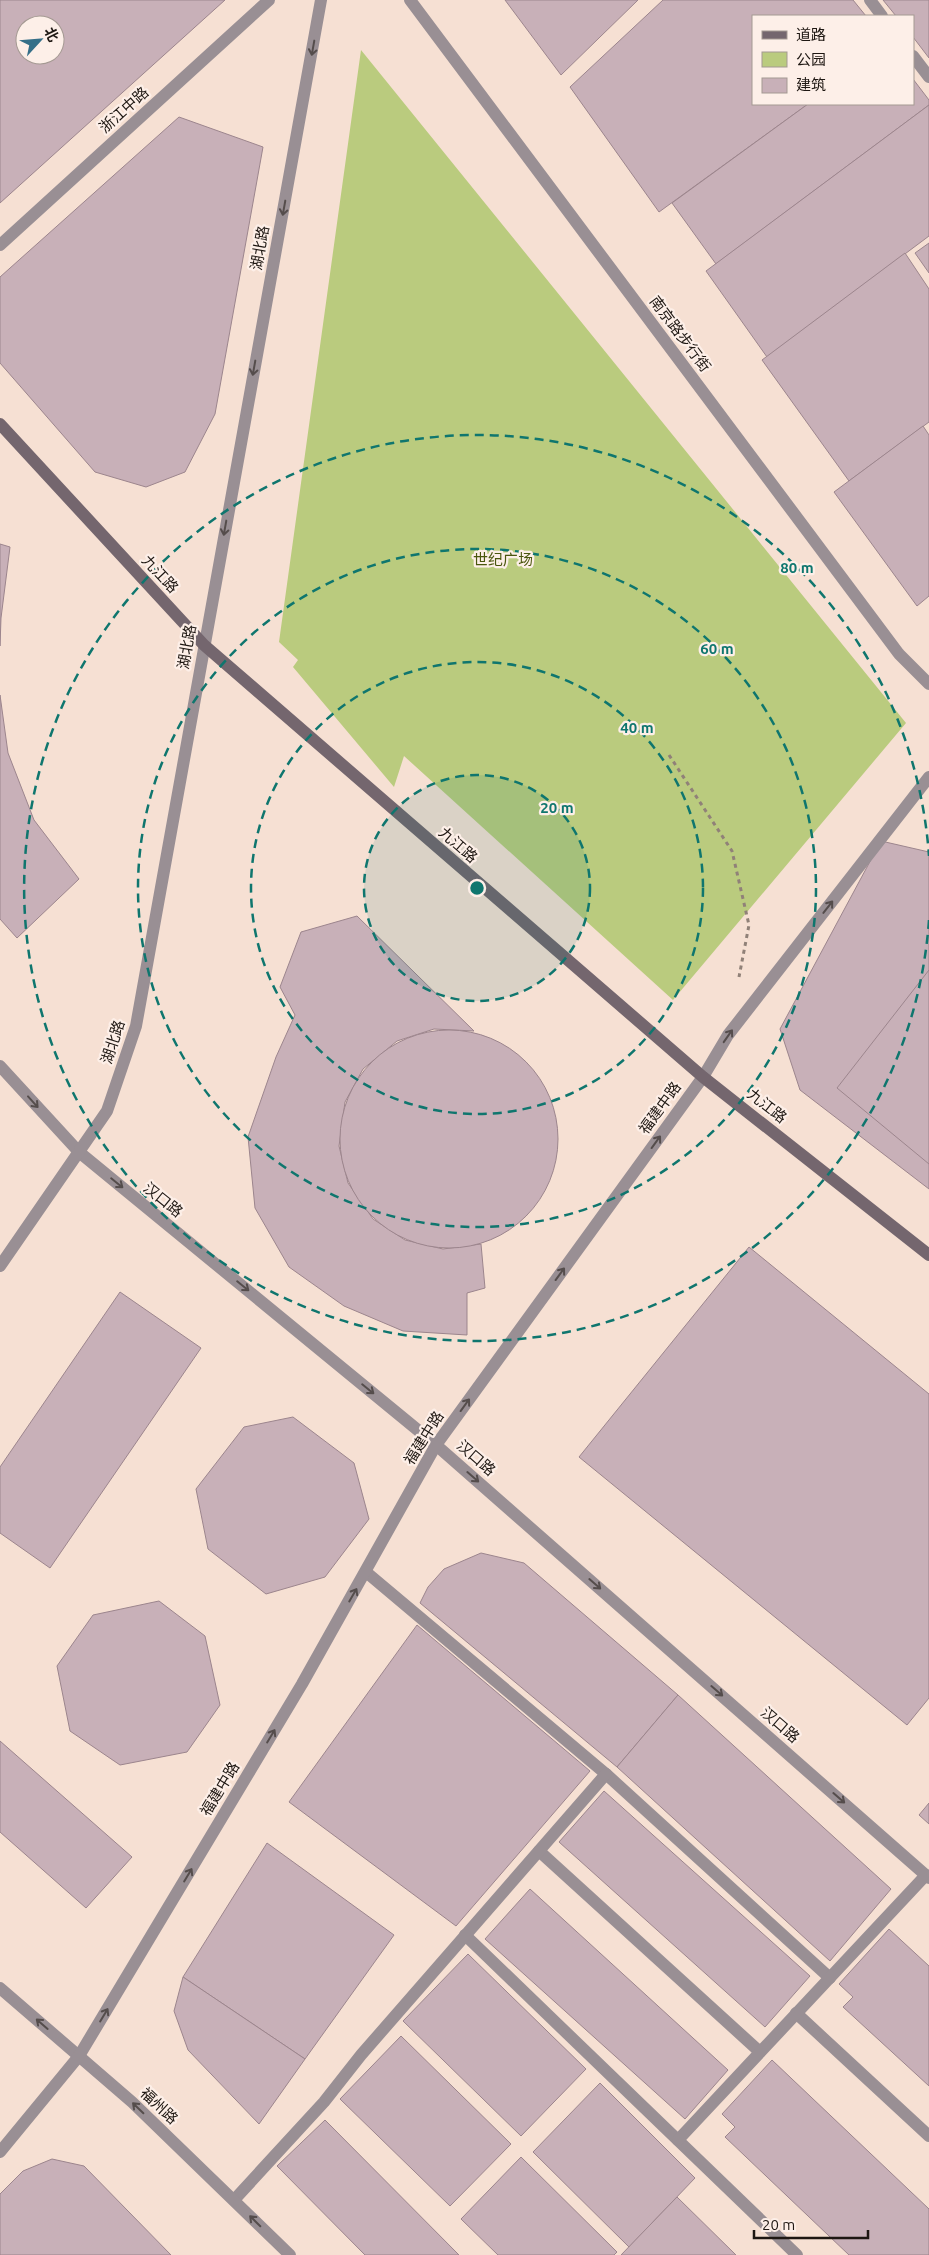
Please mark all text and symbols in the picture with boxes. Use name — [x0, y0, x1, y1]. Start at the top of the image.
north arrow — [15, 15, 65, 65]
legend — [752, 15, 914, 105]
text: 北 — [41, 25, 62, 44]
text: 道路 — [796, 26, 826, 43]
one-way arrow — [307, 40, 317, 56]
text: 公园 — [796, 51, 826, 68]
text: 建筑 — [796, 76, 826, 93]
street label: 浙江中路 — [96, 83, 152, 136]
one-way arrow — [278, 199, 288, 215]
street label: 湖北路 — [247, 224, 272, 272]
street label: 南京路步行街 — [647, 293, 714, 375]
one-way arrow — [249, 359, 259, 375]
one-way arrow — [220, 519, 230, 535]
street label: 九江路 — [139, 551, 182, 596]
park label: 世纪广场 — [473, 551, 533, 568]
text: 80 m — [780, 559, 814, 576]
street label: 湖北路 — [174, 623, 199, 671]
text: 60 m — [700, 640, 734, 657]
text: 40 m — [620, 719, 654, 736]
text: 20 m — [540, 799, 574, 816]
street label: 九江路 — [436, 823, 481, 866]
centre of rings — [468, 879, 486, 897]
one-way arrow — [823, 901, 834, 914]
street label: 湖北路 — [97, 1018, 128, 1066]
one-way arrow — [723, 1029, 733, 1043]
street label: 福建中路 — [635, 1078, 684, 1137]
street label: 九江路 — [744, 1085, 790, 1126]
one-way arrow — [27, 1095, 39, 1108]
one-way arrow — [650, 1136, 661, 1149]
one-way arrow — [110, 1177, 123, 1188]
street label: 汉口路 — [140, 1179, 186, 1220]
one-way arrow — [555, 1267, 565, 1281]
one-way arrow — [236, 1280, 249, 1291]
one-way arrow — [361, 1383, 374, 1394]
one-way arrow — [460, 1398, 470, 1412]
street label: 福建中路 — [400, 1408, 447, 1468]
street label: 汉口路 — [454, 1436, 499, 1479]
one-way arrow — [466, 1471, 479, 1482]
one-way arrow — [588, 1578, 601, 1590]
one-way arrow — [348, 1588, 358, 1603]
one-way arrow — [710, 1685, 723, 1697]
street label: 汉口路 — [758, 1703, 803, 1746]
one-way arrow — [267, 1729, 277, 1743]
street label: 福建中路 — [197, 1759, 242, 1819]
one-way arrow — [832, 1793, 845, 1804]
one-way arrow — [183, 1869, 193, 1883]
one-way arrow — [100, 2008, 110, 2022]
one-way arrow — [36, 2019, 49, 2030]
street label: 福州路 — [137, 2084, 182, 2127]
one-way arrow — [132, 2102, 144, 2114]
scale bar — [754, 2208, 868, 2240]
one-way arrow — [249, 2214, 261, 2227]
text: 20 m — [762, 2216, 795, 2233]

